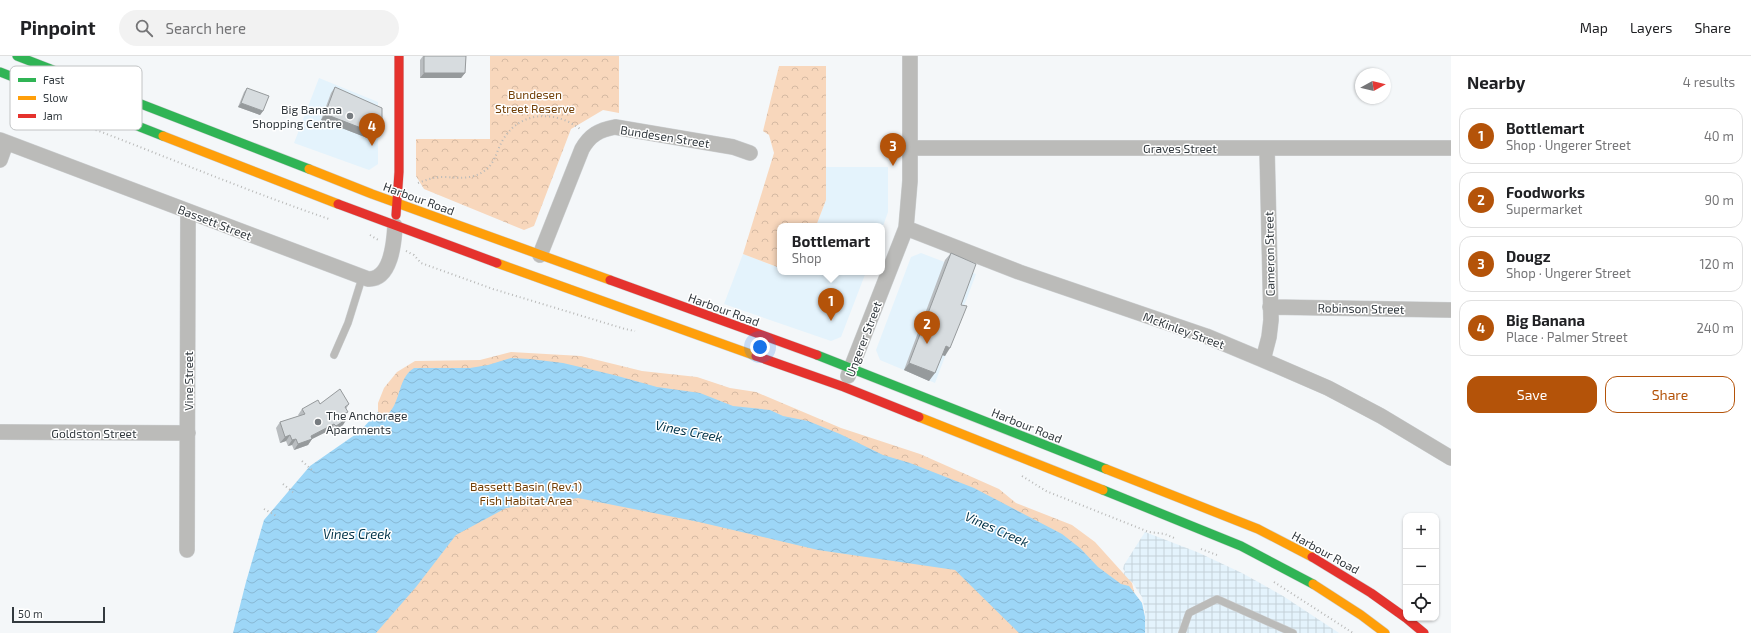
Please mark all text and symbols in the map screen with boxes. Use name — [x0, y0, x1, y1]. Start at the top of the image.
search box — [119, 10, 399, 46]
text: Pinpoint — [20, 16, 95, 39]
icon: search — [133, 17, 155, 39]
text: Search here — [165, 19, 246, 37]
text: Map — [1580, 19, 1608, 36]
text: Layers — [1630, 19, 1672, 36]
text: Share — [1694, 19, 1731, 36]
legend — [10, 66, 142, 130]
north arrow — [1355, 68, 1391, 104]
text: Nearby — [1467, 72, 1525, 92]
text: Fast — [43, 73, 65, 86]
text: 4 results — [1683, 74, 1735, 90]
park label: Bundesen Street Reserve — [495, 87, 575, 115]
text: Slow — [43, 91, 68, 104]
place label: Big Banana Shopping Centre — [252, 102, 342, 130]
text: Jam — [43, 109, 62, 122]
marker: Big Banana Shopping Centre — [345, 111, 355, 121]
pin: 4 — [359, 113, 385, 146]
text: Bottlemart — [1506, 119, 1584, 137]
street label: Bundesen Street — [619, 122, 711, 150]
text: 1 — [1478, 128, 1484, 144]
text: 40 m — [1704, 128, 1734, 144]
pin: 3 — [880, 133, 906, 166]
text: Shop · Ungerer Street — [1506, 137, 1631, 153]
street label: Graves Street — [1143, 141, 1217, 155]
street label: Harbour Road — [381, 179, 457, 217]
text: Foodworks — [1506, 183, 1585, 201]
text: 2 — [1477, 192, 1485, 208]
text: 90 m — [1704, 192, 1734, 208]
text: Supermarket — [1506, 201, 1583, 217]
street label: Bassett Street — [176, 202, 254, 243]
street label: Cameron Street — [1261, 211, 1277, 297]
popup — [777, 223, 885, 275]
text: Bottlemart — [792, 232, 870, 250]
text: Dougz — [1506, 247, 1551, 265]
text: Shop — [792, 250, 822, 266]
text: 3 — [1477, 256, 1485, 272]
text: 120 m — [1699, 256, 1734, 272]
text: Shop · Ungerer Street — [1506, 265, 1631, 281]
pin: 1 — [818, 288, 844, 321]
street label: Harbour Road — [686, 290, 762, 328]
street label: Ungerer Street — [842, 299, 884, 379]
street label: Robinson Street — [1317, 300, 1405, 316]
street label: McKinley Street — [1141, 309, 1227, 351]
pin: 2 — [914, 311, 940, 344]
text: Big Banana — [1506, 311, 1585, 329]
text: 4 — [1477, 320, 1485, 336]
text: 240 m — [1697, 320, 1734, 336]
text: Place · Palmer Street — [1506, 329, 1628, 345]
your location — [750, 337, 770, 357]
street label: Vine Street — [181, 351, 195, 411]
button: Save — [1467, 376, 1597, 413]
button: Share — [1605, 376, 1735, 413]
street label: Harbour Road — [990, 405, 1064, 445]
place label: The Anchorage Apartments — [326, 408, 407, 436]
marker: The Anchorage Apartments — [313, 417, 323, 427]
water label: Vines Creek — [654, 417, 724, 445]
street label: Goldston Street — [51, 426, 137, 440]
park label: Bassett Basin (Rev.1) Fish Habitat Area — [470, 479, 582, 507]
water label: Vines Creek — [963, 508, 1032, 550]
map controls — [1403, 513, 1439, 621]
button: + — [1403, 513, 1439, 549]
water label: Vines Creek — [323, 526, 391, 542]
street label: Harbour Road — [1290, 528, 1362, 576]
button: − — [1403, 549, 1439, 585]
button: locate — [1403, 585, 1439, 621]
scale bar — [12, 605, 105, 624]
text: 50 m — [18, 607, 43, 620]

